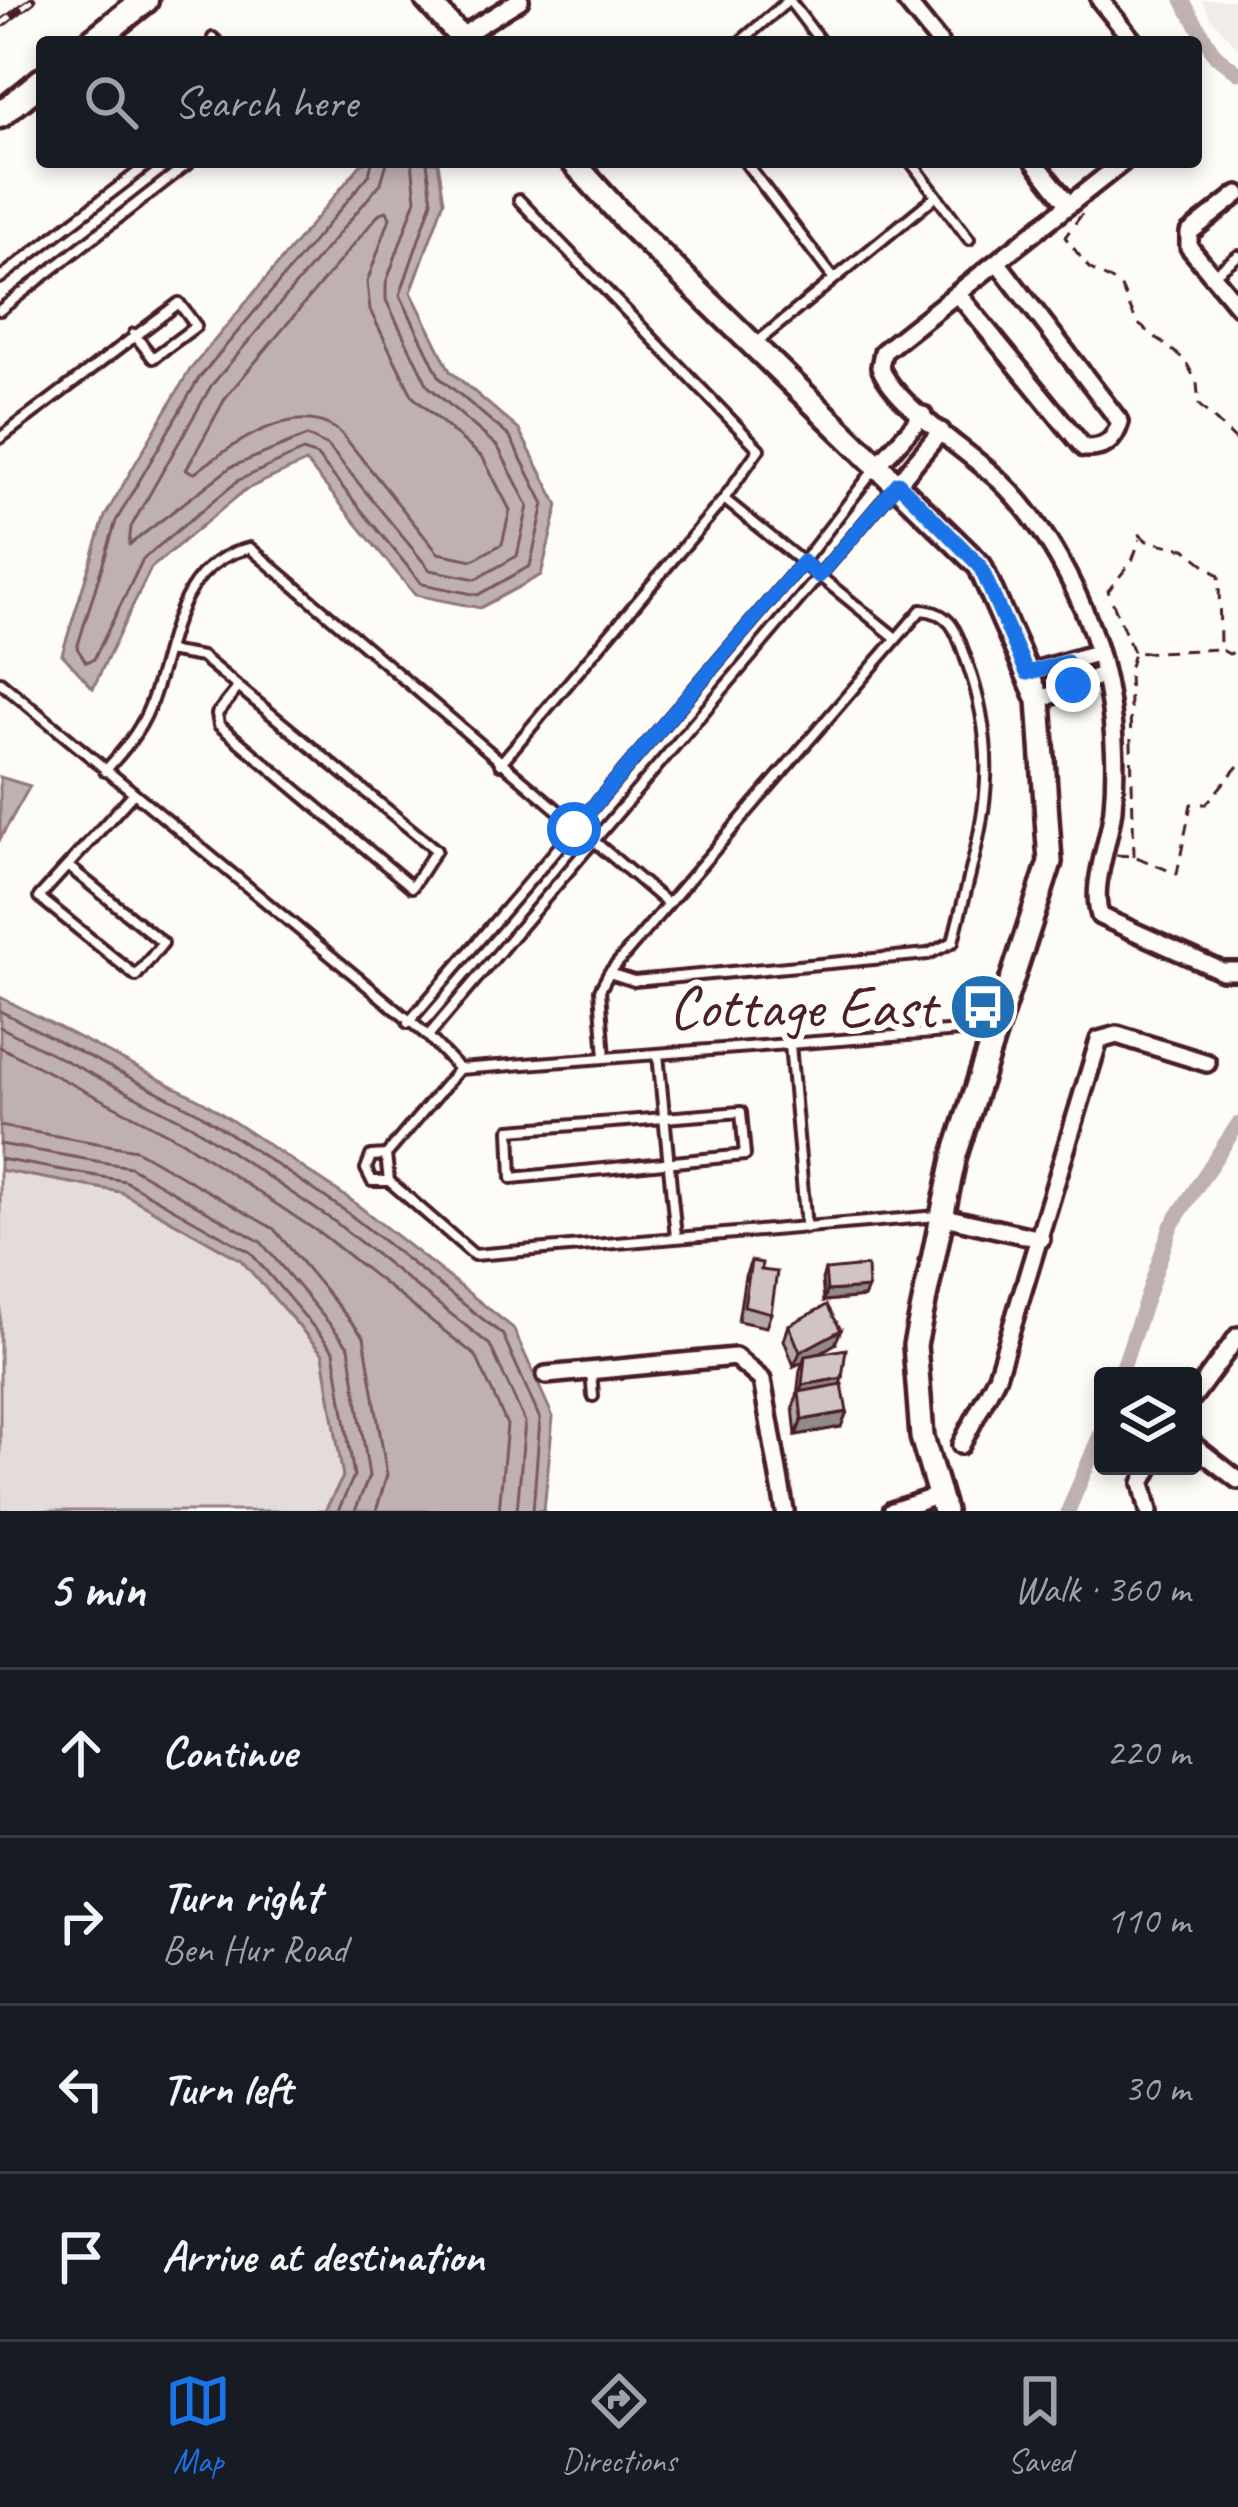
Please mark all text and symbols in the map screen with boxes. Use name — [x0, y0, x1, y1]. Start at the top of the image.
search box — [36, 36, 1202, 168]
icon: search — [78, 69, 144, 135]
text: Search here — [174, 74, 357, 131]
route end — [1046, 658, 1100, 712]
route start — [547, 802, 601, 856]
place label: Cottage East — [669, 969, 941, 1045]
bus stop icon: Cottage East — [948, 972, 1018, 1042]
map controls — [1094, 1367, 1202, 1475]
button: layers — [1094, 1367, 1202, 1475]
text: 5 min — [48, 1557, 145, 1621]
text: Walk · 360 m — [1014, 1565, 1190, 1614]
icon: ahead — [48, 1720, 114, 1786]
text: Continue — [162, 1724, 296, 1781]
text: 220 m — [1106, 1728, 1190, 1777]
text: Turn right — [162, 1868, 320, 1925]
icon: right — [48, 1888, 114, 1954]
text: 110 m — [1106, 1896, 1190, 1945]
text: Ben Hur Road — [162, 1925, 347, 1974]
icon: left — [48, 2056, 114, 2122]
text: Turn left — [162, 2060, 292, 2117]
text: 30 m — [1124, 2064, 1190, 2113]
icon: arrive — [48, 2224, 114, 2290]
text: Arrive at destination — [162, 2228, 484, 2285]
tab: Map — [165, 2368, 231, 2482]
tab: Directions — [562, 2368, 676, 2482]
tab: Saved — [1007, 2368, 1073, 2482]

